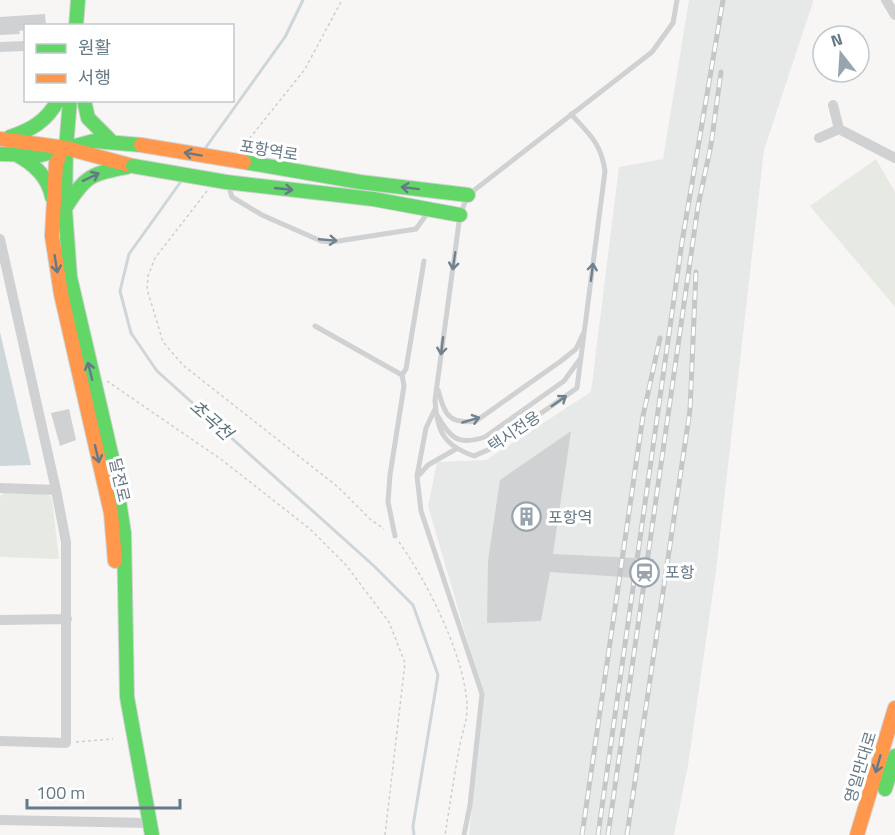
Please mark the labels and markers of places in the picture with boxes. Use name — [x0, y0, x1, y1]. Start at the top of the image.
building icon: 포항역 — [511, 501, 543, 533]
place label: 포항역 — [548, 505, 592, 529]
station icon: 포항 — [628, 556, 660, 588]
place label: 포항 — [665, 560, 695, 584]

